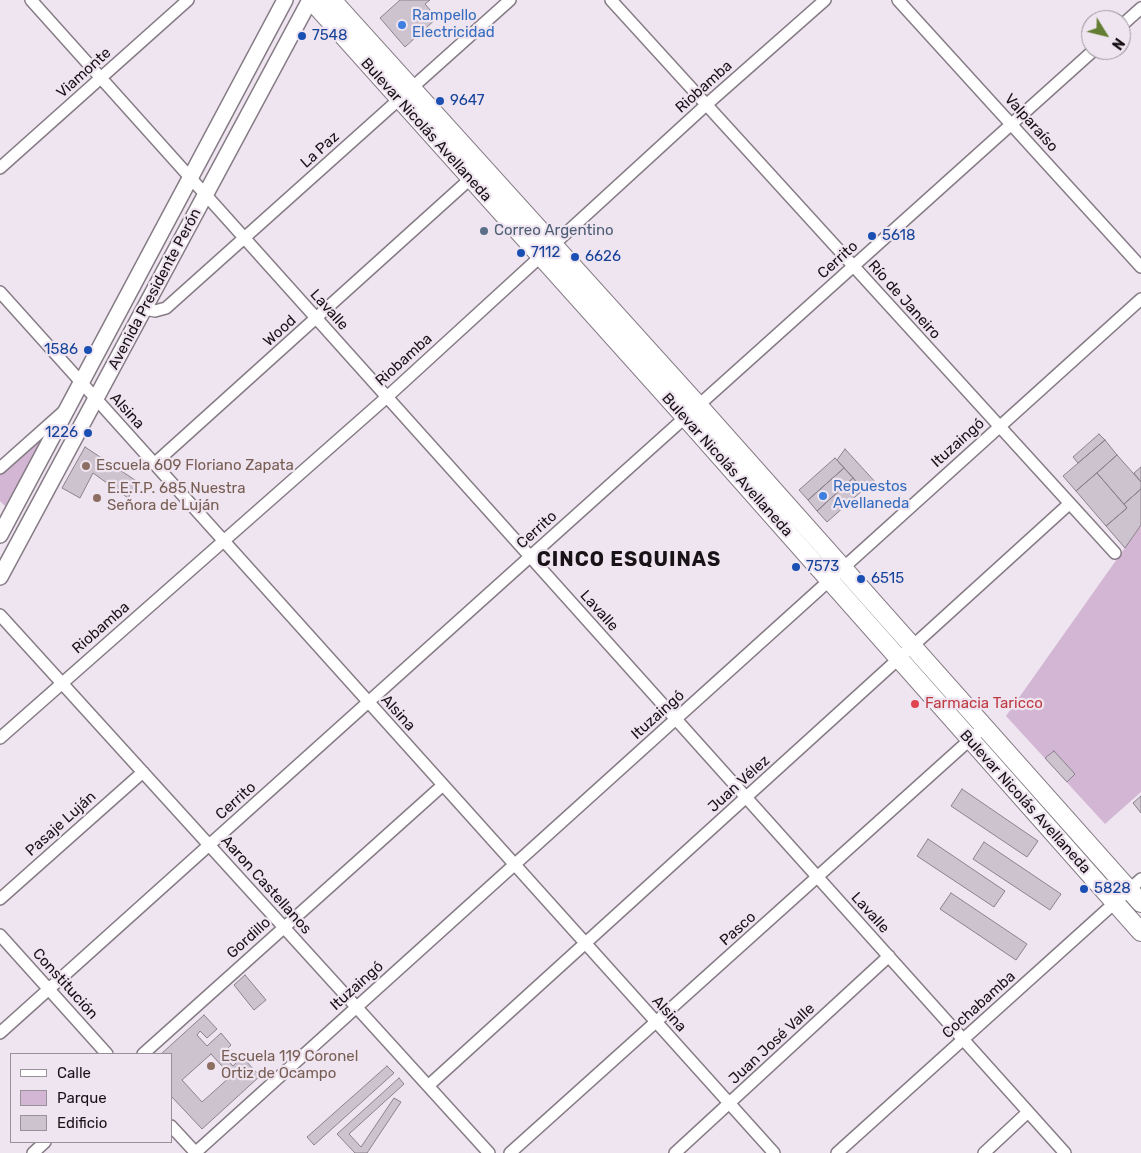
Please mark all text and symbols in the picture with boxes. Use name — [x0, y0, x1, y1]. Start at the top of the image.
place label: Rampello Electricidad — [412, 7, 495, 42]
north arrow — [1081, 10, 1131, 60]
marker: Rampello Electricidad — [396, 19, 408, 31]
place label: 7548 — [312, 27, 347, 45]
marker: 7548 — [296, 30, 308, 42]
text: N — [1108, 34, 1128, 53]
street label: Viamonte — [53, 44, 115, 102]
street label: Bulevar Nicolás Avellaneda — [357, 55, 495, 205]
street label: Riobamba — [672, 57, 736, 117]
street label: Valparaíso — [1000, 90, 1062, 156]
place label: 9647 — [450, 92, 485, 110]
marker: 9647 — [434, 95, 446, 107]
street label: La Paz — [297, 128, 343, 172]
street label: Avenida Presidente Perón — [105, 205, 205, 373]
place label: Correo Argentino — [494, 222, 614, 240]
marker: Correo Argentino — [478, 225, 490, 237]
place label: 5618 — [882, 227, 916, 245]
marker: 5618 — [866, 230, 878, 242]
street label: Cerrito — [814, 237, 862, 283]
place label: 7112 — [531, 244, 560, 262]
marker: 7112 — [515, 247, 527, 259]
place label: 6626 — [585, 248, 621, 266]
marker: 6626 — [569, 251, 581, 263]
street label: Río de Janeiro — [864, 257, 944, 343]
street label: Lavalle — [306, 286, 352, 334]
street label: Wood — [260, 312, 300, 350]
street label: Riobamba — [372, 330, 436, 390]
place label: 1586 — [44, 341, 78, 359]
marker: 1586 — [82, 344, 94, 356]
street label: Alsina — [106, 389, 148, 433]
street label: Bulevar Nicolás Avellaneda — [658, 390, 796, 540]
street label: Ituzaingó — [928, 415, 988, 471]
place label: 1226 — [45, 424, 78, 442]
marker: 1226 — [82, 427, 94, 439]
place label: Escuela 609 Floriano Zapata — [96, 457, 294, 475]
marker: Escuela 609 Floriano Zapata — [80, 460, 92, 472]
place label: Repuestos Avellaneda — [833, 478, 909, 513]
place label: E.E.T.P. 685 Nuestra Señora de Luján — [107, 480, 245, 515]
marker: Repuestos Avellaneda — [817, 490, 829, 502]
marker: E.E.T.P. 685 Nuestra Señora de Luján — [91, 492, 103, 504]
street label: Cerrito — [513, 507, 561, 553]
district label: CINCO ESQUINAS — [535, 548, 723, 572]
place label: 7573 — [806, 558, 839, 576]
marker: 7573 — [790, 561, 802, 573]
place label: 6515 — [871, 570, 904, 588]
marker: 6515 — [855, 573, 867, 585]
street label: Lavalle — [576, 587, 622, 635]
street label: Riobamba — [69, 598, 133, 658]
street label: Ituzaingó — [628, 687, 688, 743]
street label: Alsina — [377, 691, 419, 735]
place label: Farmacia Taricco — [925, 695, 1043, 713]
marker: Farmacia Taricco — [909, 698, 921, 710]
street label: Bulevar Nicolás Avellaneda — [956, 727, 1094, 877]
street label: Juan Vélez — [705, 752, 773, 816]
street label: Cerrito — [212, 778, 260, 824]
street label: Pasaje Luján — [22, 788, 100, 860]
street label: Aaron Castellanos — [217, 832, 315, 938]
place label: 5828 — [1094, 880, 1131, 898]
marker: 5828 — [1078, 883, 1090, 895]
street label: Lavalle — [847, 889, 893, 937]
street label: Pasco — [716, 908, 760, 950]
street label: Gordillo — [223, 914, 275, 962]
street label: Constitución — [28, 945, 102, 1023]
street label: Ituzaingó — [327, 958, 387, 1014]
street label: Cochabamba — [939, 968, 1019, 1042]
street label: Alsina — [648, 992, 690, 1036]
street label: Juan José Valle — [726, 1000, 818, 1088]
place label: Escuela 119 Coronel Ortiz de Ocampo — [221, 1048, 358, 1083]
legend — [10, 1053, 172, 1143]
marker: Escuela 119 Coronel Ortiz de Ocampo — [205, 1060, 217, 1072]
text: Calle — [57, 1064, 91, 1082]
text: Parque — [57, 1089, 107, 1107]
text: Edificio — [57, 1114, 107, 1132]

